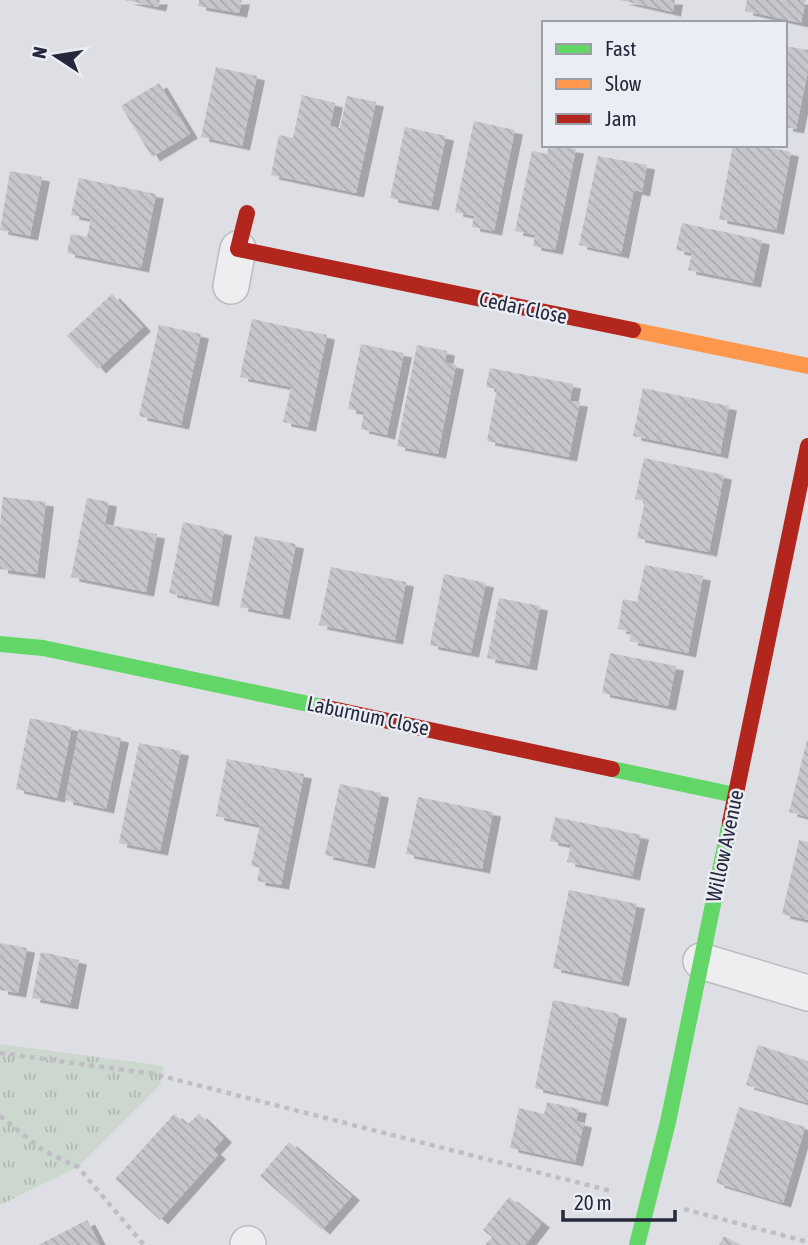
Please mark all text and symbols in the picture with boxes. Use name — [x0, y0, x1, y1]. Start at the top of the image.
north arrow — [21, 21, 91, 91]
legend — [542, 21, 787, 147]
text: Fast — [605, 36, 636, 60]
text: N — [27, 45, 51, 60]
text: Slow — [605, 71, 642, 95]
text: Jam — [605, 106, 637, 130]
street label: Cedar Close — [477, 286, 569, 328]
street label: Laburnum Close — [305, 690, 431, 740]
street label: Willow Avenue — [700, 787, 748, 904]
scale bar — [563, 1178, 675, 1222]
text: 20 m — [574, 1190, 612, 1214]

